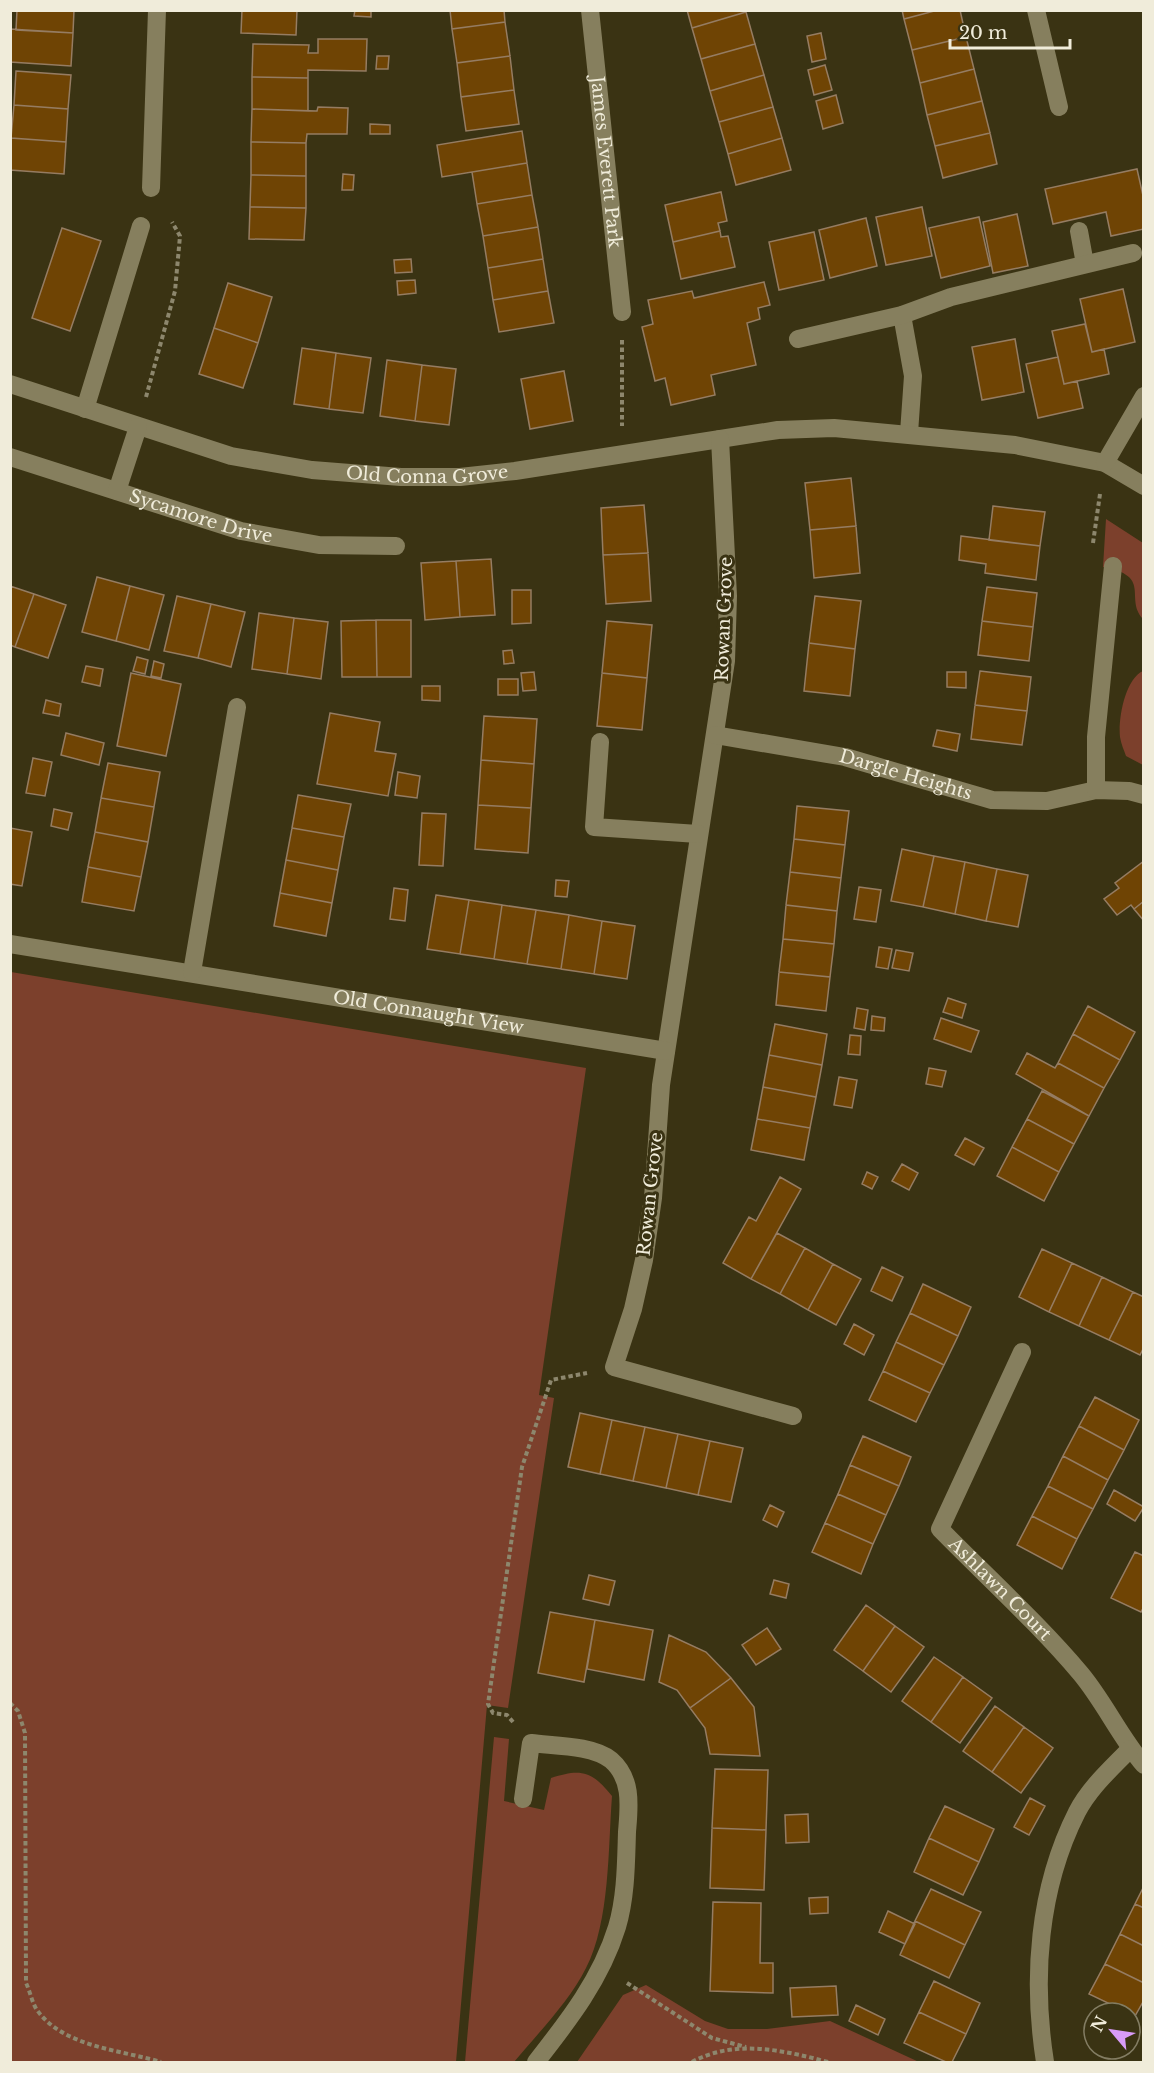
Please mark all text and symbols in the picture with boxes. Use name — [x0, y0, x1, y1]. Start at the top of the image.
scale bar — [950, 12, 1070, 50]
text: 20 m — [959, 22, 1007, 44]
street label: James Everett Park — [586, 73, 626, 249]
street label: Old Conna Grove — [345, 461, 509, 488]
street label: Sycamore Drive — [126, 485, 274, 547]
street label: Rowan Grove — [711, 556, 737, 682]
street label: Dargle Heights — [837, 745, 975, 805]
street label: Old Connaught View — [331, 986, 526, 1039]
street label: Rowan Grove — [633, 1131, 667, 1257]
street label: Ashlawn Court — [943, 1532, 1056, 1645]
north arrow — [1082, 2001, 1142, 2061]
text: N — [1086, 2012, 1111, 2035]

